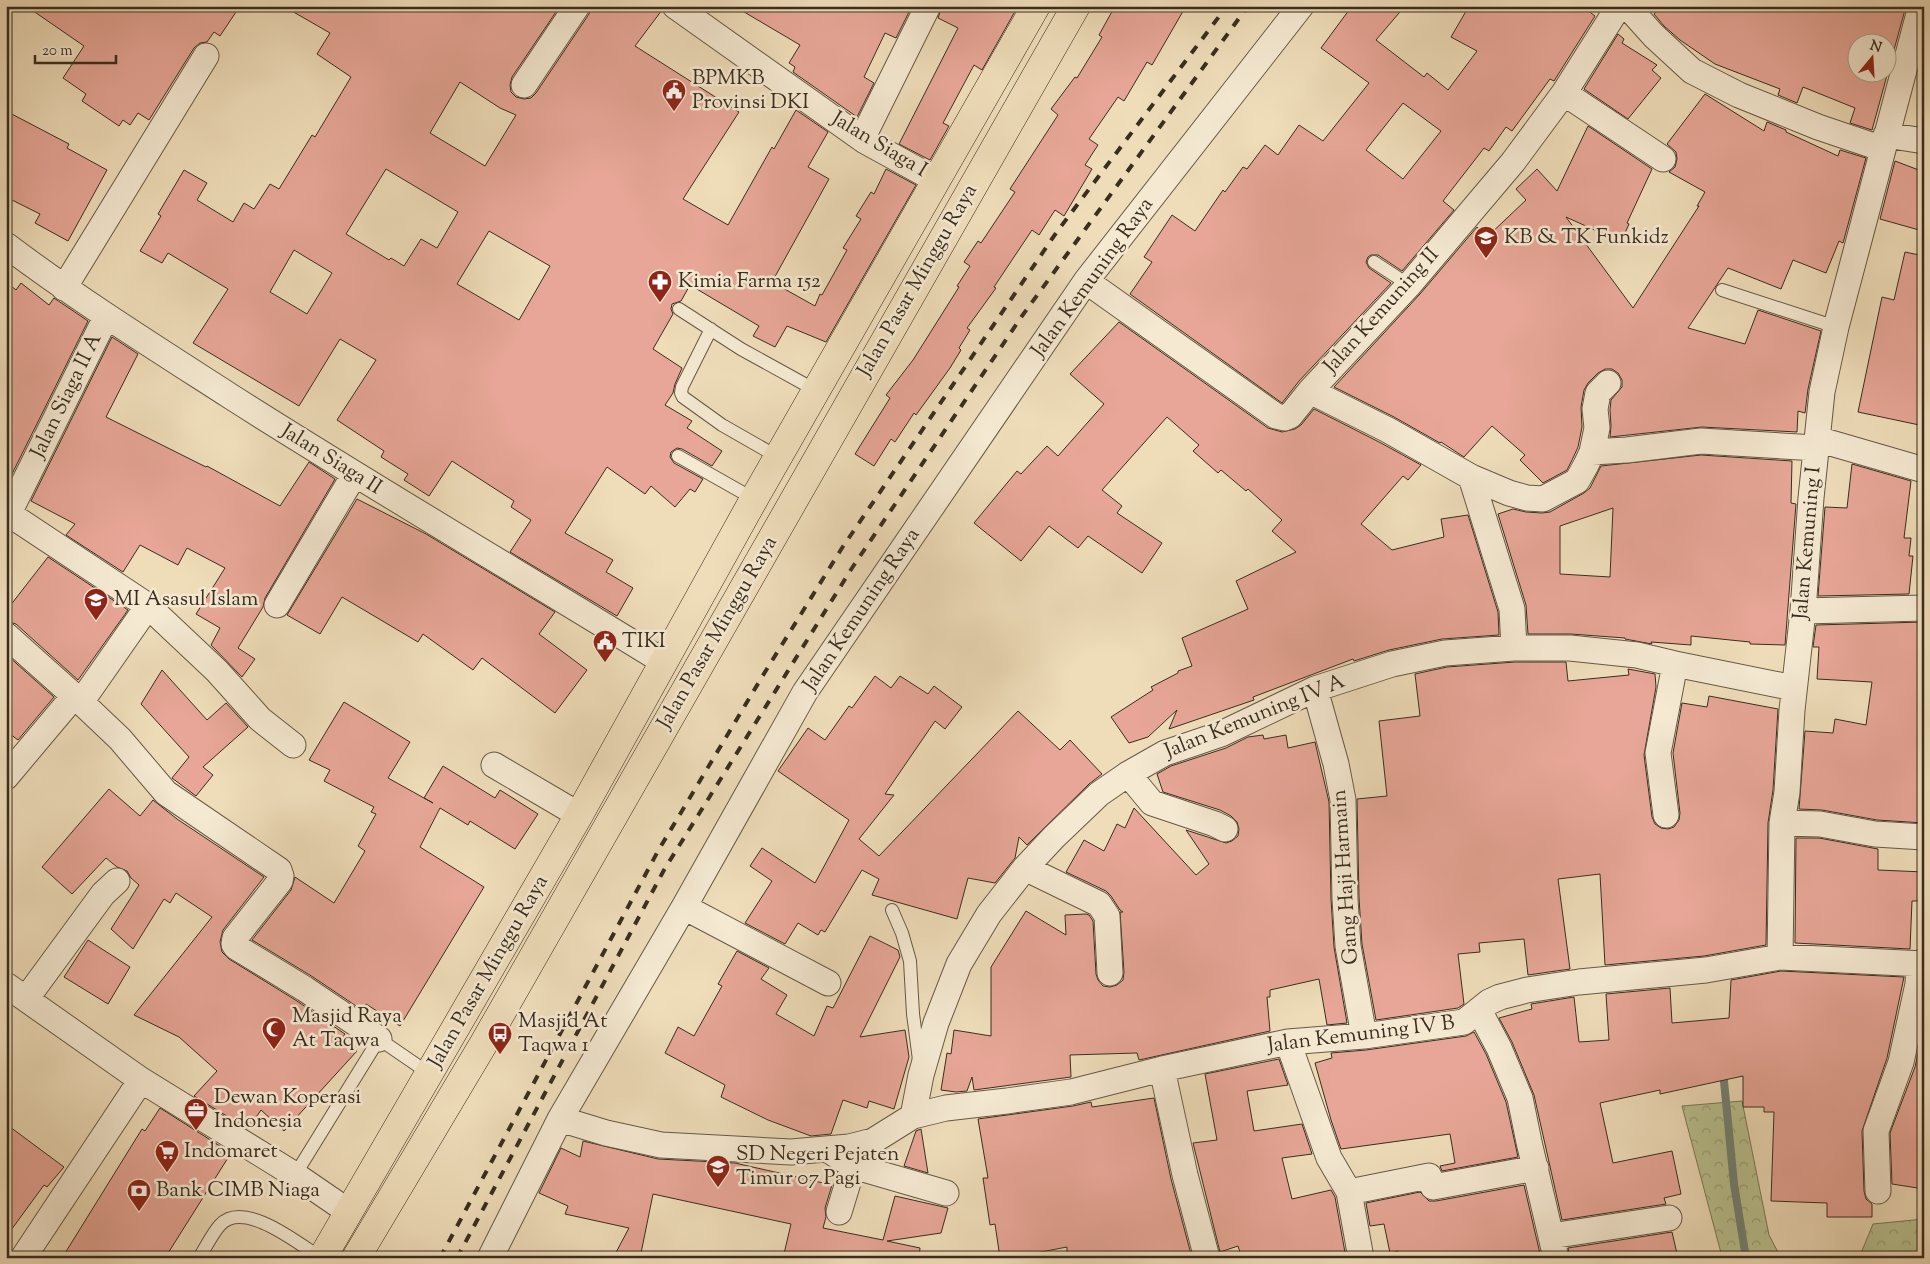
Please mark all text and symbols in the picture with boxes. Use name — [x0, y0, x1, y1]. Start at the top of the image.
scale bar — [35, 32, 116, 64]
north arrow — [1848, 32, 1898, 82]
text: N — [1867, 36, 1884, 59]
text: 20 m — [42, 41, 73, 62]
place label: BPMKB Provinsi DKI — [692, 64, 809, 118]
public building icon: BPMKB Provinsi DKI — [661, 78, 687, 112]
street label: Jalan Siaga I — [824, 104, 933, 186]
street label: Jalan Pasar Minggu Raya — [850, 179, 986, 384]
street label: Jalan Kemuning Raya — [1024, 191, 1162, 365]
place label: KB & TK Funkidz — [1504, 223, 1669, 253]
school or university icon: KB & TK Funkidz — [1473, 225, 1499, 259]
street label: Jalan Kemuning II — [1316, 241, 1447, 381]
place label: Kimia Farma 152 — [678, 267, 821, 297]
pharmacy icon: Kimia Farma 152 — [647, 269, 673, 303]
street label: Jalan Siaga II A — [23, 328, 110, 464]
street label: Jalan Siaga II — [274, 416, 387, 503]
street label: Jalan Kemuning I — [1786, 465, 1830, 622]
street label: Jalan Kemuning Raya — [795, 522, 928, 699]
street label: Jalan Pasar Minggu Raya — [650, 531, 786, 736]
place label: MI Asasul Islam — [114, 585, 258, 615]
school or university icon: MI Asasul Islam — [83, 587, 109, 621]
place label: TIKI — [622, 627, 666, 657]
public building icon: TIKI — [592, 629, 618, 663]
street label: Jalan Kemuning IV A — [1159, 667, 1350, 767]
street label: Gang Haji Harmain — [1325, 788, 1367, 966]
street label: Jalan Pasar Minggu Raya — [421, 870, 557, 1075]
place label: Masjid Raya At Taqwa — [292, 1002, 402, 1056]
place label: Masjid At Taqwa 1 — [518, 1007, 607, 1061]
street label: Jalan Kemuning IV B — [1265, 1009, 1456, 1061]
mosque icon: Masjid Raya At Taqwa — [261, 1016, 287, 1050]
bus stop icon: Masjid At Taqwa 1 — [487, 1021, 513, 1055]
place label: Dewan Koperasi Indonesia — [214, 1083, 361, 1137]
office icon: Dewan Koperasi Indonesia — [183, 1097, 209, 1131]
place label: Indomaret — [184, 1137, 278, 1167]
supermarket icon: Indomaret — [154, 1139, 180, 1173]
place label: SD Negeri Pejaten Timur 07 Pagi — [736, 1140, 899, 1194]
school or university icon: SD Negeri Pejaten Timur 07 Pagi — [705, 1154, 731, 1188]
place label: Bank CIMB Niaga — [156, 1176, 320, 1206]
bank icon: Bank CIMB Niaga — [126, 1178, 152, 1212]

